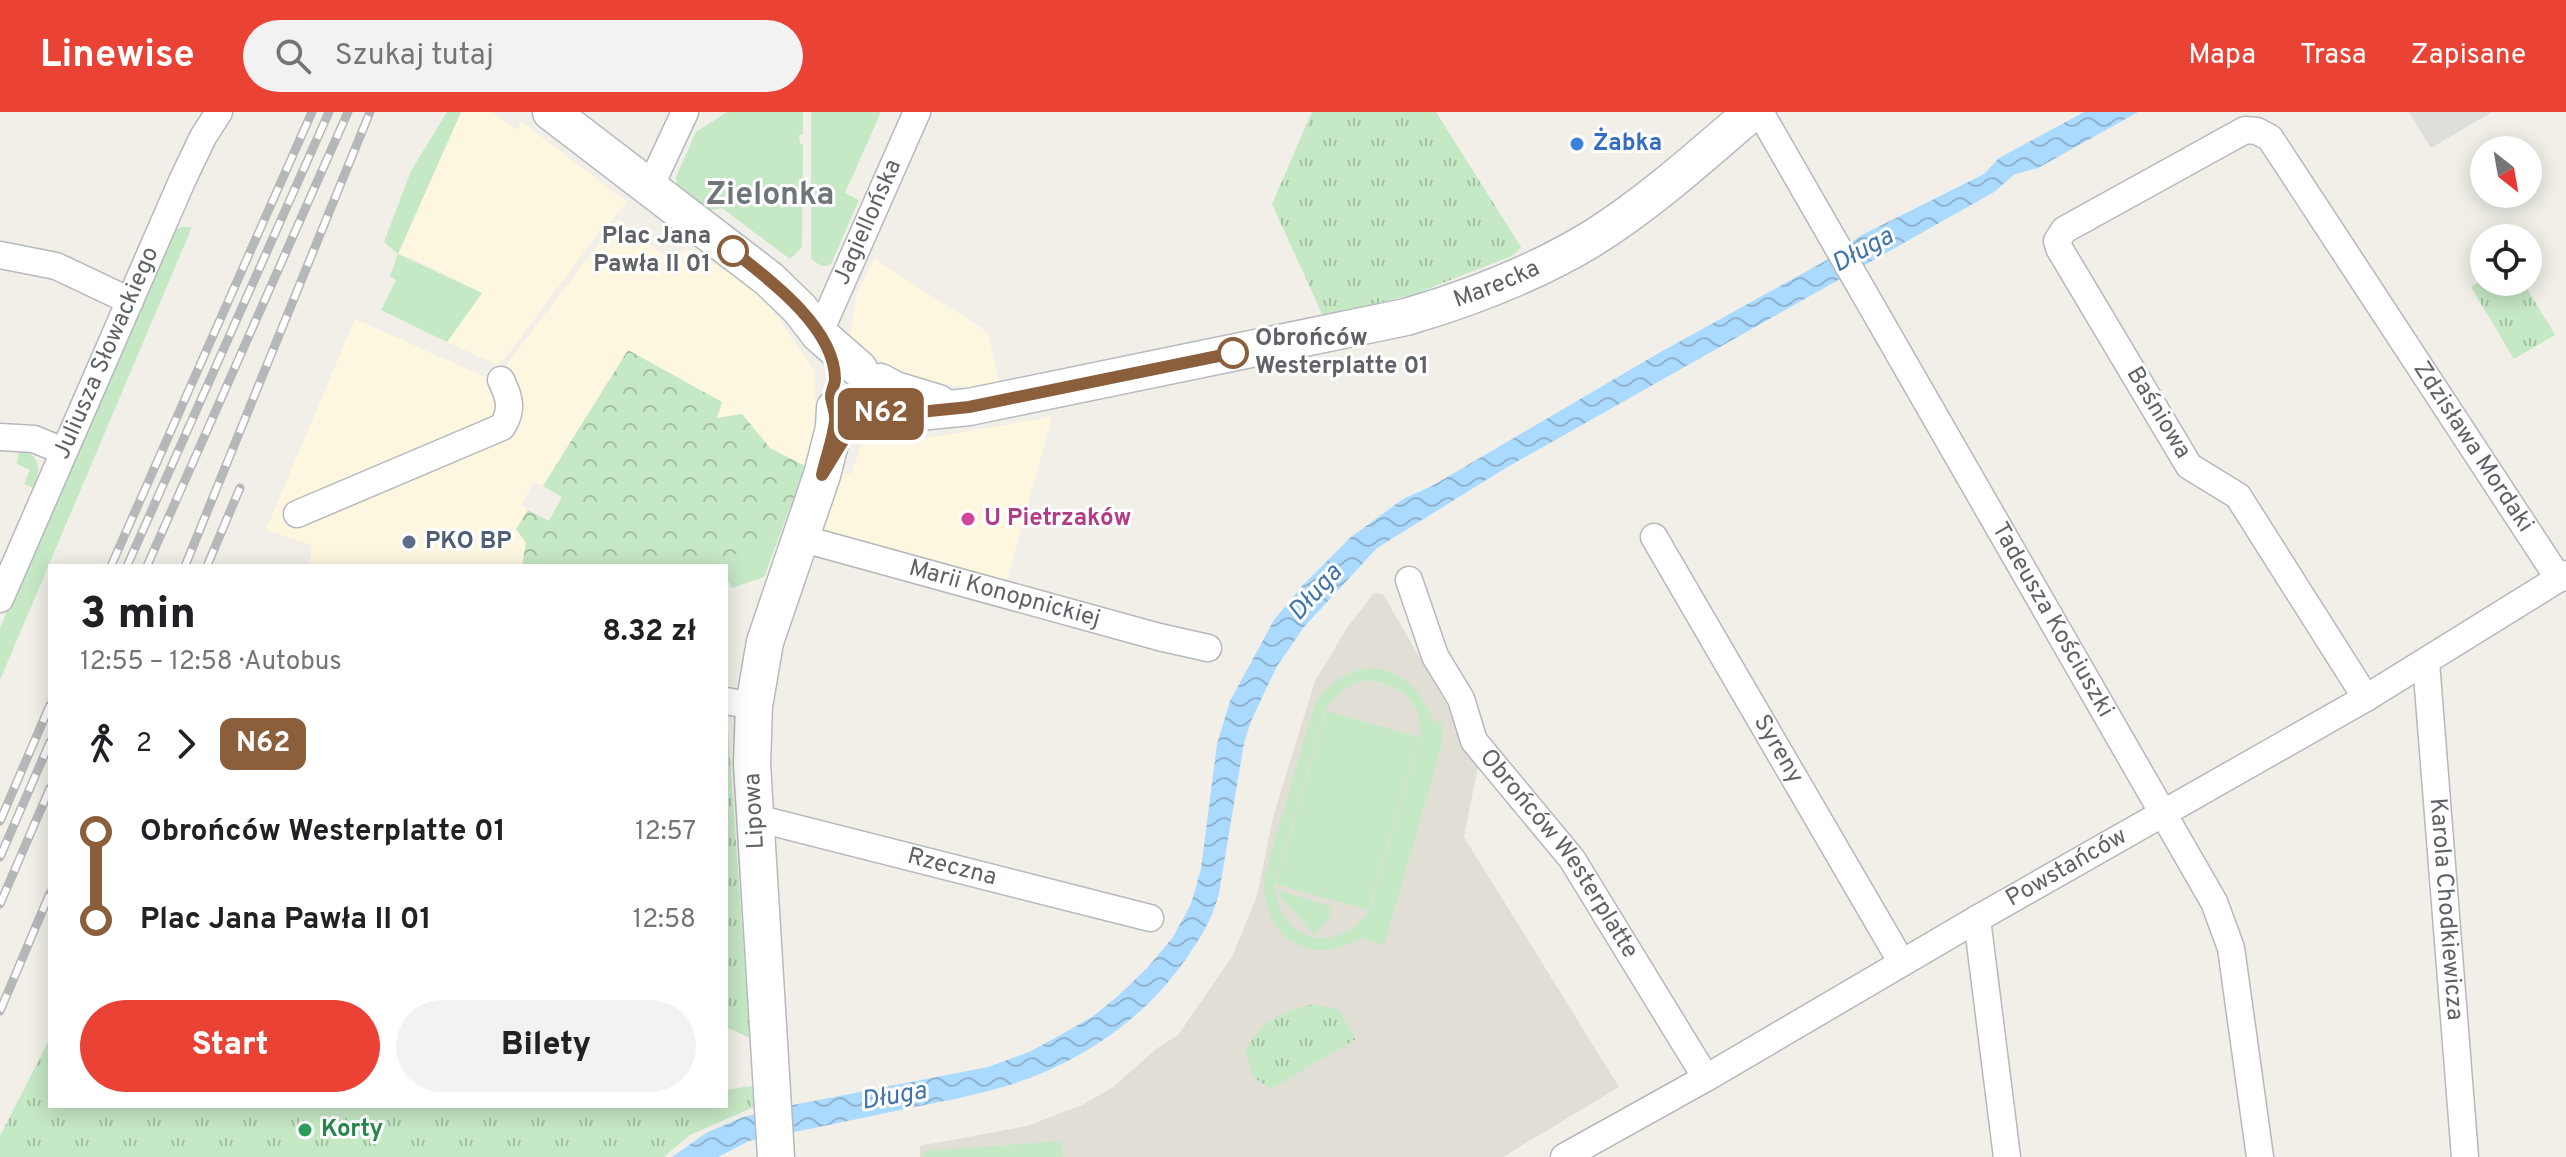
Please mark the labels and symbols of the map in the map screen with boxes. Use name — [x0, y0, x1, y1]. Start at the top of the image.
place label: Żabka — [1593, 127, 1662, 159]
marker: Żabka — [1568, 135, 1586, 153]
north arrow — [2470, 136, 2542, 208]
street label: Jagiellońska — [827, 155, 909, 290]
district label: Zielonka — [706, 176, 834, 216]
water label: Długa — [1826, 220, 1900, 281]
place label: Plac Jana Pawła II 01 — [593, 222, 711, 280]
marker: Plac Jana Pawła II 01 — [718, 236, 748, 266]
street label: Juliusza Słowackiego — [48, 242, 166, 464]
street label: Marecka — [1450, 254, 1545, 316]
place label: Obrońców Westerplatte 01 — [1255, 324, 1429, 382]
marker: Obrońców Westerplatte 01 — [1218, 338, 1248, 368]
street label: Zdzisława Mordaki — [2406, 356, 2540, 538]
street label: Baśniowa — [2119, 361, 2197, 465]
line badge: N62 — [835, 388, 927, 440]
place label: U Pietrzaków — [984, 504, 1132, 534]
marker: U Pietrzaków — [959, 510, 977, 528]
street label: Tadeusza Kościuszki — [1984, 517, 2120, 723]
place label: PKO BP — [425, 527, 512, 557]
marker: PKO BP — [400, 533, 418, 551]
street label: Marii Konopnickiej — [905, 554, 1103, 635]
water label: Długa — [1282, 557, 1351, 628]
street label: Syreny — [1746, 710, 1810, 790]
street label: Obrońców Westerplatte — [1472, 743, 1644, 964]
street label: Lipowa — [738, 772, 772, 850]
street label: Karola Chodkiewicza — [2422, 797, 2469, 1022]
street label: Powstańców — [2001, 822, 2133, 914]
street label: Rzeczna — [904, 842, 1000, 893]
water label: Długa — [859, 1075, 930, 1119]
place label: Korty — [321, 1115, 383, 1145]
marker: Korty — [296, 1121, 314, 1139]

